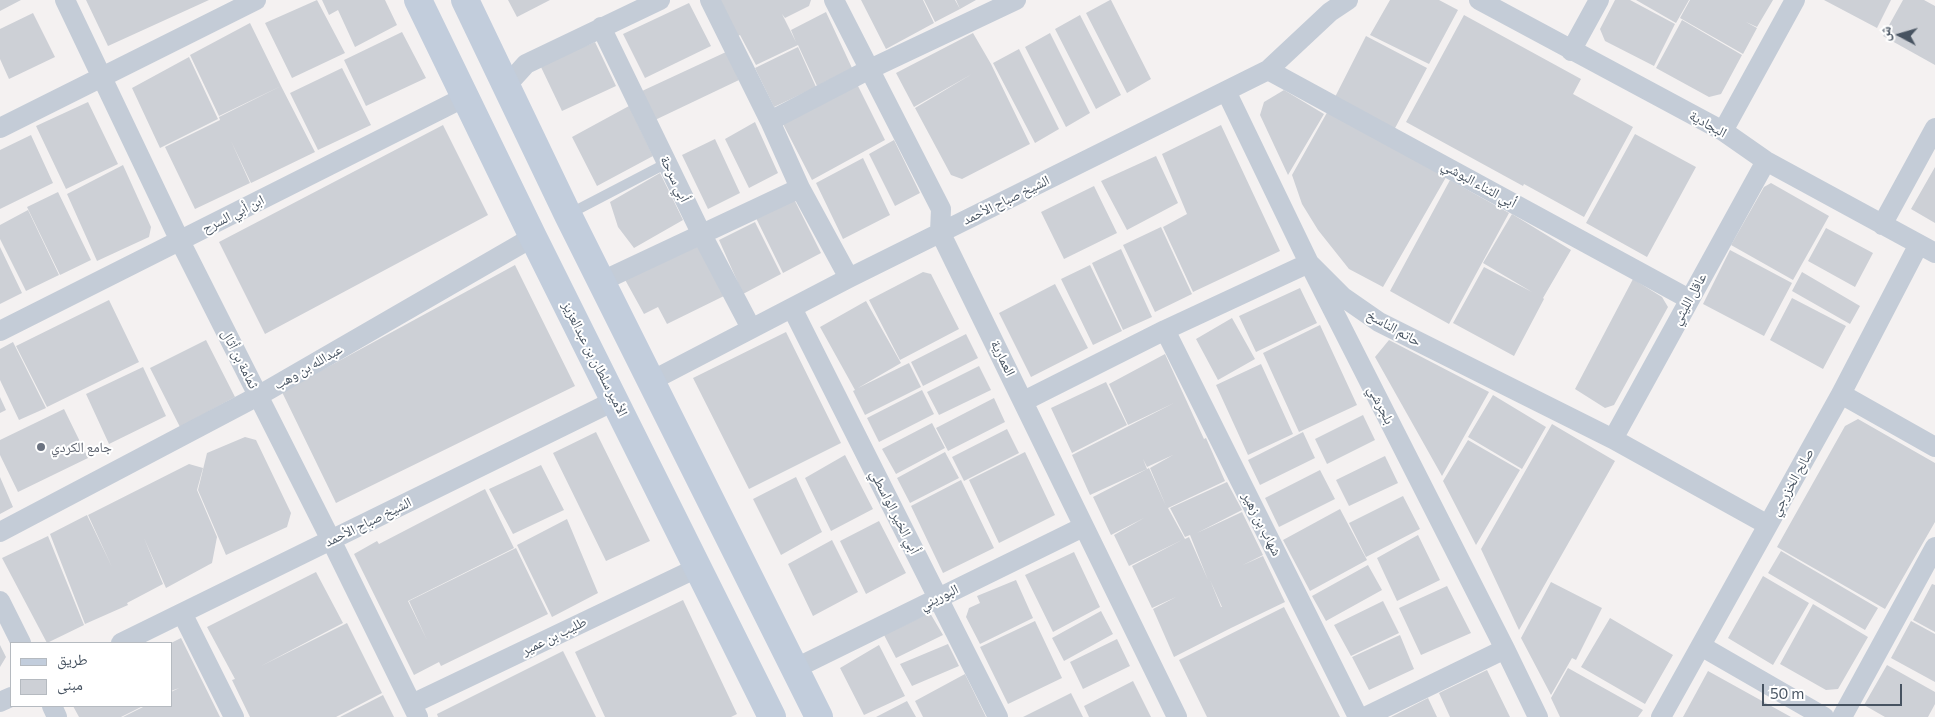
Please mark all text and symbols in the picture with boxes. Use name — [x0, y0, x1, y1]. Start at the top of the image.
north arrow — [1875, 10, 1925, 60]
text: ش — [1875, 25, 1894, 42]
street label: البجادية — [1686, 107, 1730, 141]
street label: أبي سرحة — [657, 153, 693, 205]
street label: أبي الثناء البوشي — [1439, 157, 1519, 211]
street label: الشيخ صباح الأحمد — [960, 172, 1052, 228]
street label: ابن أبي السرح — [199, 191, 267, 237]
street label: عاقل الليثي — [1668, 270, 1710, 328]
street label: الأمير سلطان بن عبدالعزيز — [559, 299, 631, 419]
street label: حاتم الناسخ — [1364, 306, 1424, 350]
street label: ثمامة بن أثال — [218, 327, 262, 391]
street label: العمارية — [987, 337, 1019, 379]
street label: عبدالله بن وهب — [271, 341, 345, 393]
street label: بلجرشي — [1364, 383, 1398, 427]
place label: جامع الكردي — [51, 439, 112, 455]
marker: جامع الكردي — [35, 441, 47, 453]
street label: صالح الخزرجي — [1767, 445, 1817, 519]
street label: أبي الخير الواسطي — [867, 467, 923, 557]
street label: شهاب بن زهير — [1239, 489, 1285, 559]
street label: الشيخ صباح الأحمد — [322, 494, 414, 550]
street label: البوريني — [917, 580, 961, 614]
street label: طليب بن عمير — [519, 613, 589, 659]
legend — [10, 642, 172, 707]
text: طريق — [57, 650, 88, 668]
scale bar — [1765, 674, 1905, 706]
text: مبنى — [57, 675, 83, 693]
text: 50 m — [1770, 684, 1804, 702]

